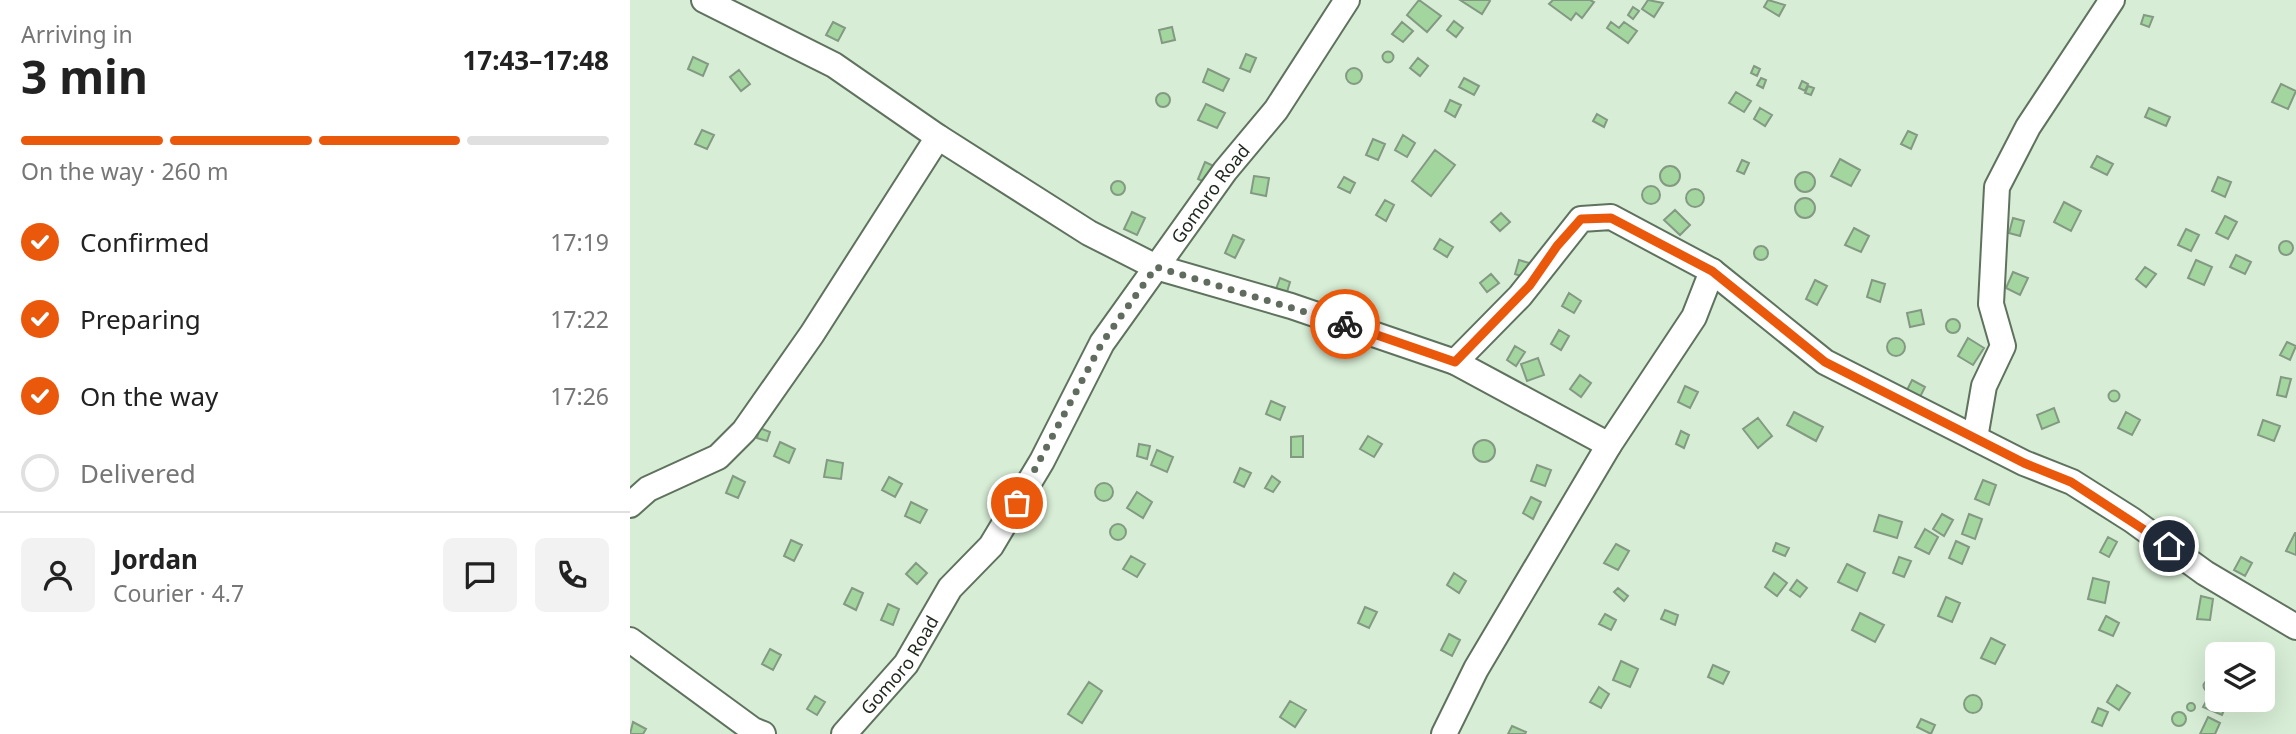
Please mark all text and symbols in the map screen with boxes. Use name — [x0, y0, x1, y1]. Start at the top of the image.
text: Arriving in — [21, 18, 133, 50]
text: 17:43–17:48 — [462, 42, 609, 78]
text: 3 min — [21, 45, 148, 107]
street label: Gomoro Road — [1165, 139, 1255, 248]
text: On the way · 260 m — [21, 155, 228, 187]
icon: check — [21, 223, 59, 261]
text: Confirmed — [80, 224, 210, 260]
text: 17:19 — [550, 226, 609, 258]
courier — [1310, 289, 1380, 359]
icon: check — [21, 300, 59, 338]
text: Preparing — [80, 301, 201, 337]
text: 17:22 — [550, 303, 609, 335]
icon: bike — [1326, 305, 1364, 343]
icon: check — [21, 377, 59, 415]
text: On the way — [80, 378, 218, 414]
text: 17:26 — [550, 380, 609, 412]
text: Delivered — [80, 455, 196, 491]
pin — [987, 473, 1047, 533]
icon: bag — [998, 484, 1036, 522]
pin — [2139, 516, 2199, 576]
icon: home — [2150, 527, 2188, 565]
button: person — [21, 538, 95, 612]
button: chat — [443, 538, 517, 612]
button: phone — [535, 538, 609, 612]
text: Jordan — [113, 541, 198, 577]
text: Courier · 4.7 — [113, 577, 244, 609]
street label: Gomoro Road — [855, 611, 944, 719]
map controls — [2205, 642, 2275, 712]
button: layers — [2205, 642, 2275, 712]

